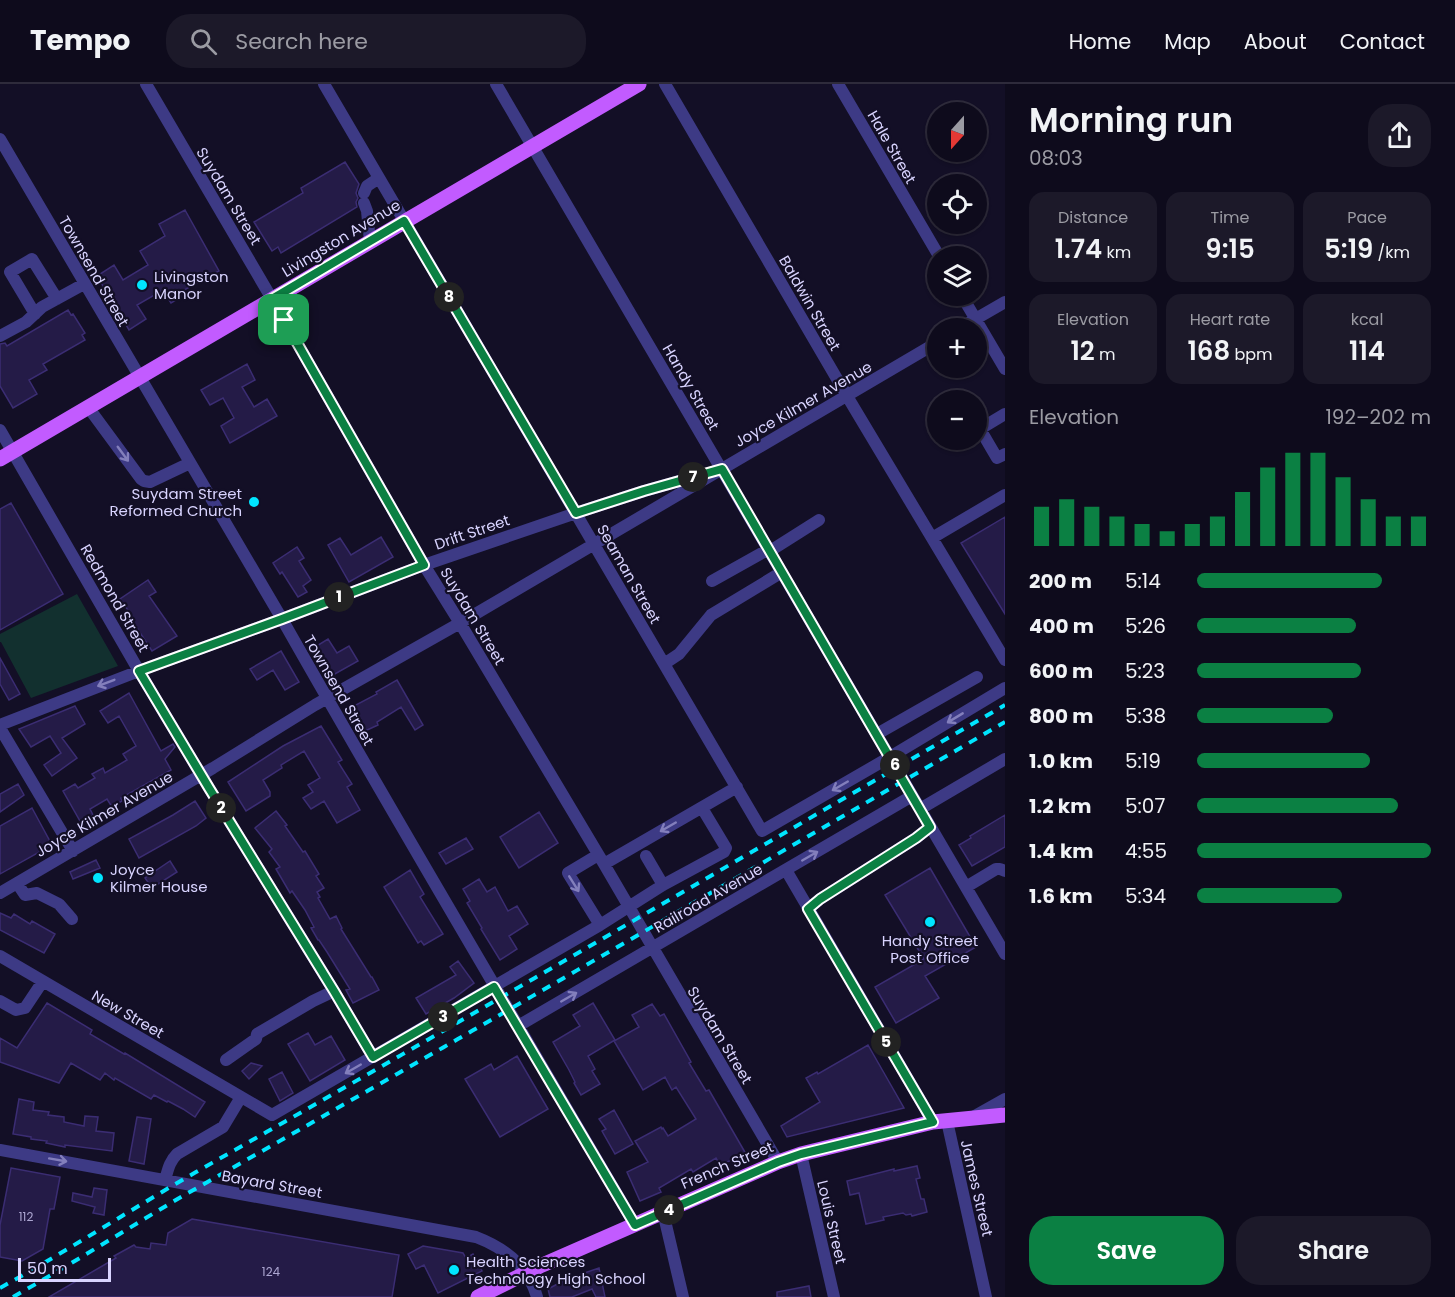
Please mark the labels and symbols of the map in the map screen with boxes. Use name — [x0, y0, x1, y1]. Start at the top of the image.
north arrow — [927, 102, 987, 162]
street label: Hale Street — [863, 106, 921, 188]
street label: Suydam Street — [192, 143, 266, 249]
street label: Livingston Avenue — [278, 194, 404, 282]
street label: Townsend Street — [54, 212, 134, 330]
street label: Baldwin Street — [774, 252, 846, 354]
place label: Livingston Manor — [154, 266, 229, 304]
marker: Livingston Manor — [135, 278, 149, 292]
pin: 8 — [434, 282, 464, 312]
pin — [258, 294, 309, 345]
street label: Handy Street — [658, 340, 724, 434]
street label: Joyce Kilmer Avenue — [730, 356, 876, 452]
one-way arrow — [117, 446, 129, 462]
pin: 7 — [678, 462, 708, 492]
place label: Suydam Street Reformed Church — [109, 483, 242, 521]
marker: Suydam Street Reformed Church — [247, 495, 261, 509]
street label: Drift Street — [432, 509, 512, 555]
street label: Seaman Street — [592, 521, 666, 627]
street label: Redmond Street — [76, 540, 154, 656]
street label: Suydam Street — [436, 563, 510, 669]
pin: 1 — [324, 582, 354, 612]
street label: Townsend Street — [299, 631, 379, 749]
one-way arrow — [97, 678, 116, 689]
one-way arrow — [947, 713, 964, 725]
pin: 6 — [880, 750, 910, 780]
street label: Joyce Kilmer Avenue — [31, 766, 177, 862]
one-way arrow — [831, 781, 848, 793]
pin: 2 — [206, 793, 236, 823]
one-way arrow — [660, 821, 677, 833]
one-way arrow — [801, 850, 818, 862]
street label: Railroad Avenue — [650, 858, 766, 938]
place label: Joyce Kilmer House — [110, 859, 207, 897]
marker: Joyce Kilmer House — [91, 871, 105, 885]
one-way arrow — [569, 875, 581, 892]
marker: Handy Street Post Office — [923, 915, 937, 929]
place label: Handy Street Post Office — [882, 930, 978, 968]
street label: Suydam Street — [683, 982, 757, 1088]
street label: New Street — [88, 985, 168, 1043]
one-way arrow — [560, 990, 577, 1002]
pin: 3 — [428, 1002, 458, 1032]
pin: 5 — [871, 1027, 901, 1057]
one-way arrow — [345, 1063, 362, 1075]
street label: French Street — [677, 1136, 777, 1194]
street label: James Street — [956, 1138, 998, 1238]
one-way arrow — [47, 1155, 67, 1166]
street label: Bayard Street — [220, 1165, 324, 1203]
street label: Louis Street — [812, 1178, 852, 1266]
pin: 4 — [654, 1195, 684, 1225]
house number: 112 — [19, 1208, 33, 1225]
place label: Health Sciences Technology High School — [466, 1251, 645, 1289]
scale bar — [18, 1255, 111, 1282]
house number: 124 — [262, 1263, 281, 1280]
marker: Health Sciences Technology High School — [447, 1263, 461, 1277]

